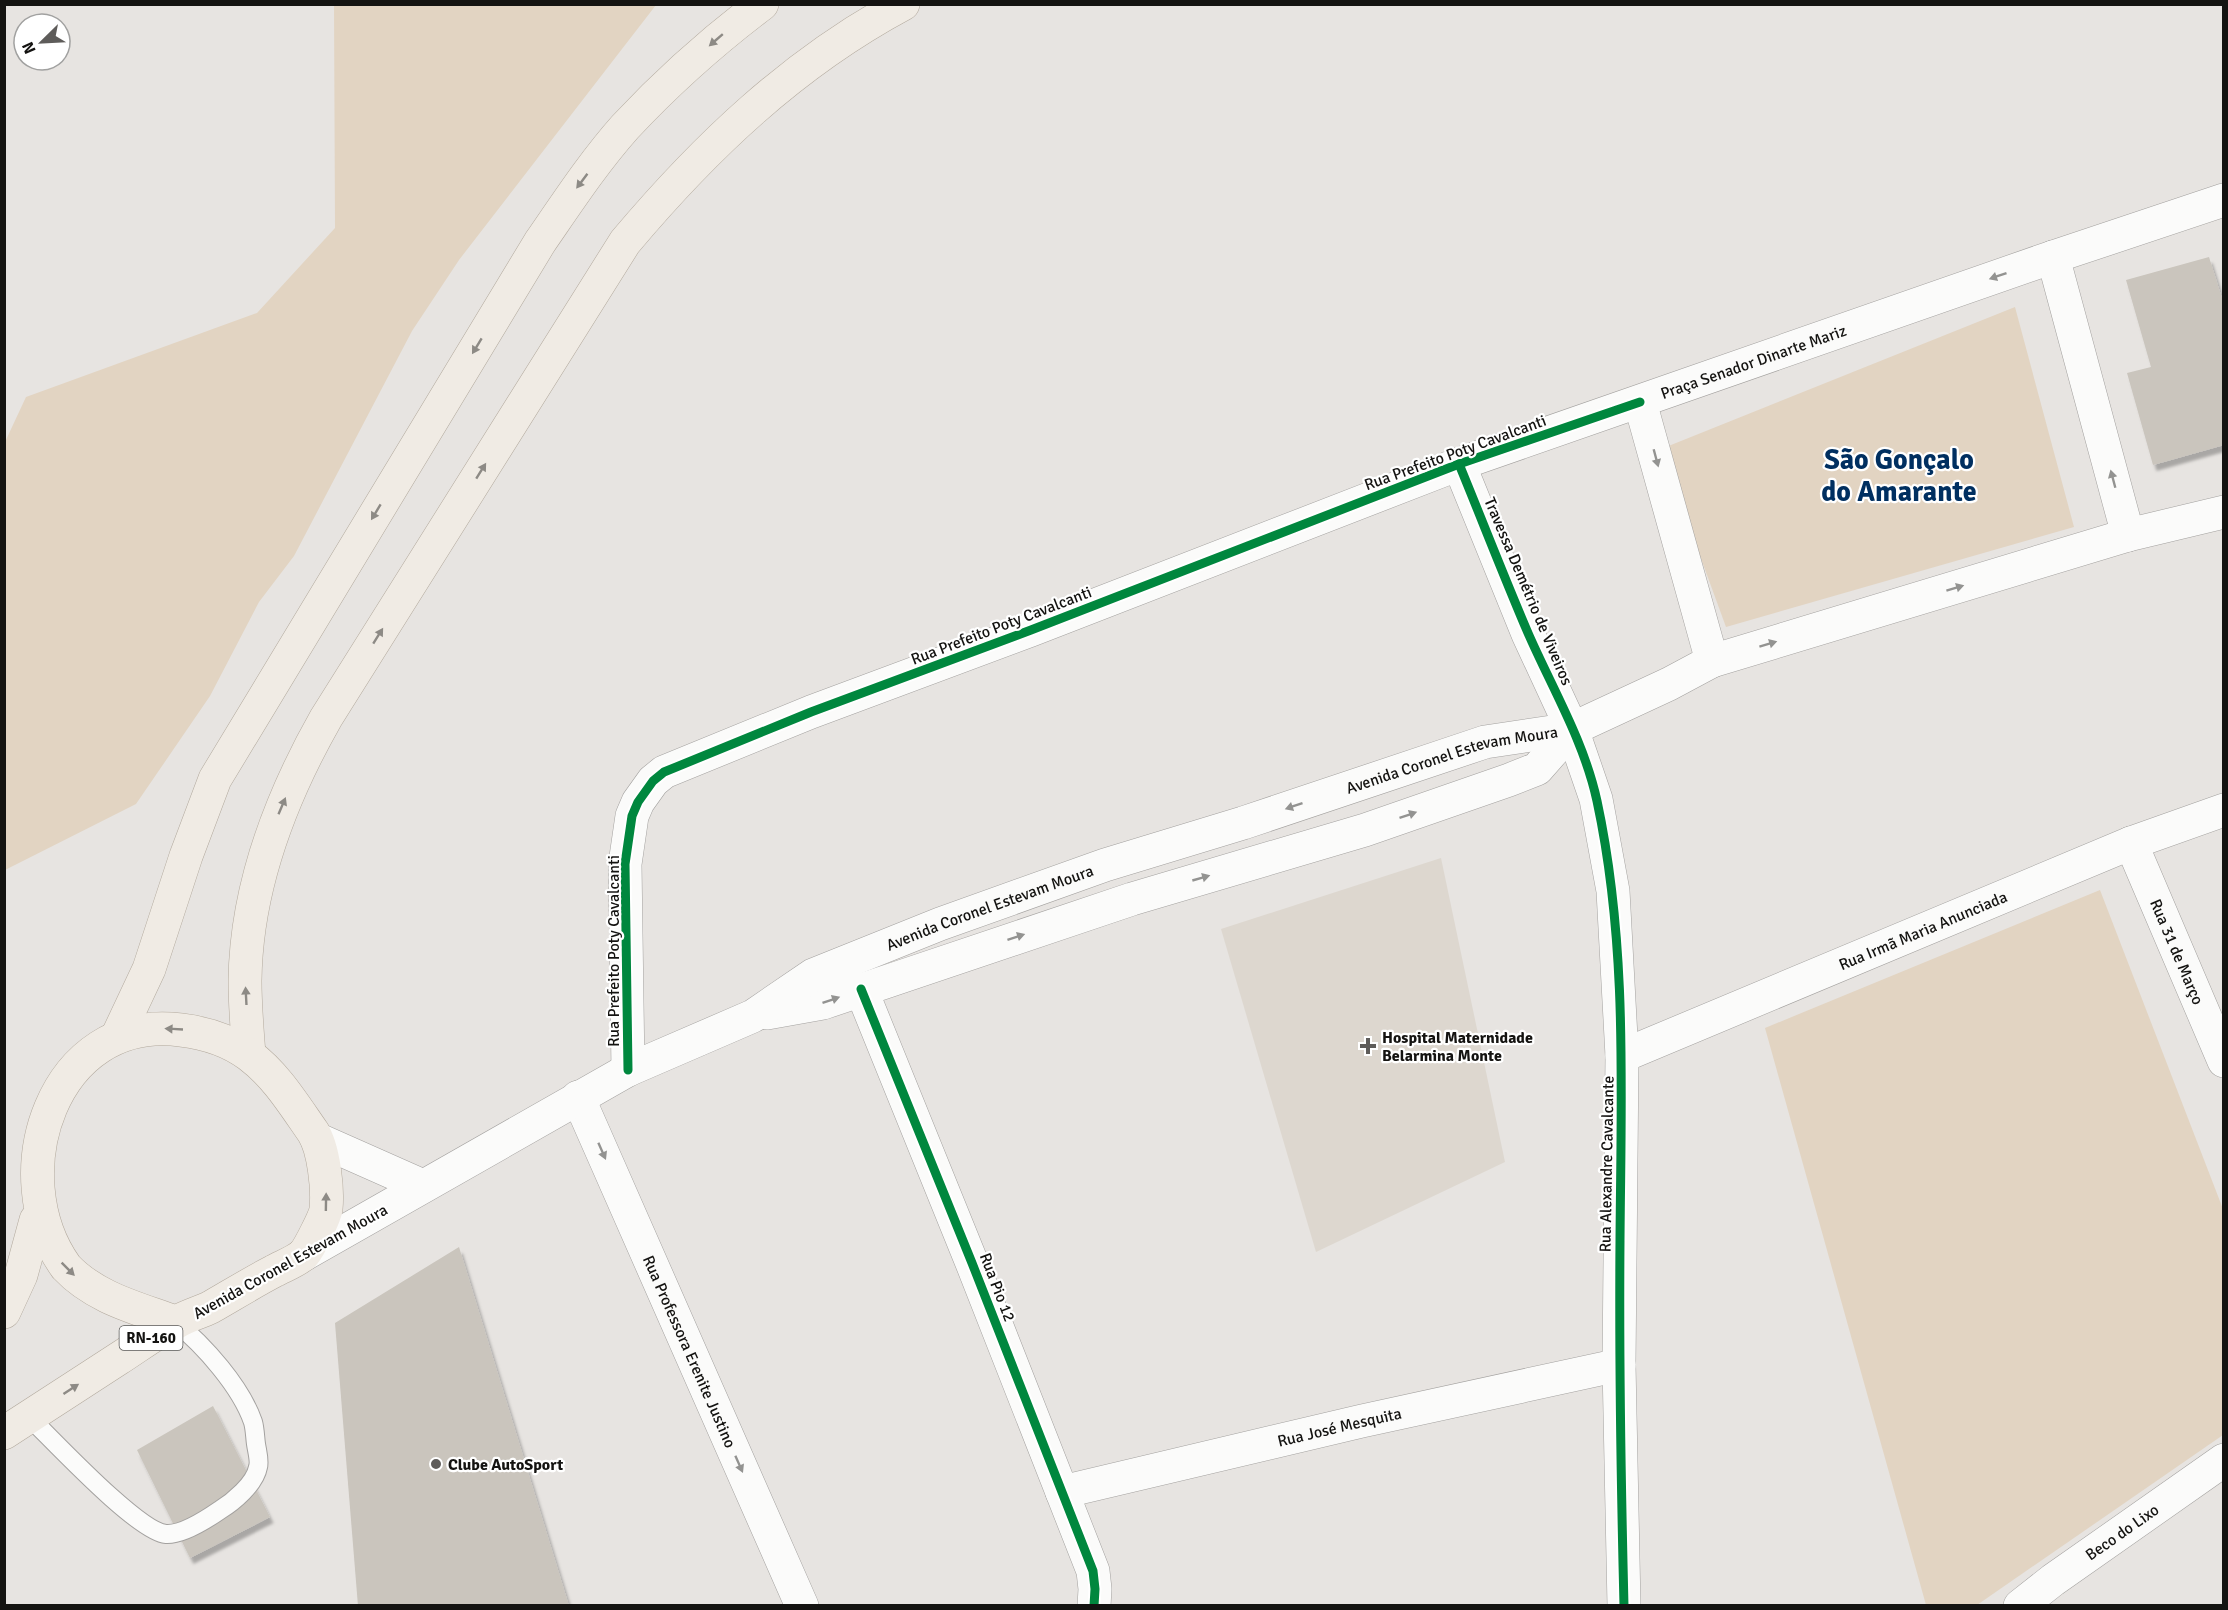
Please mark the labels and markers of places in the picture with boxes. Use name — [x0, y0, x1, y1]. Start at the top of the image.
place label: Hospital Maternidade Belarmina Monte — [1382, 1028, 1533, 1066]
marker: Hospital Maternidade Belarmina Monte — [1359, 1037, 1377, 1055]
place label: Clube AutoSport — [448, 1455, 563, 1475]
marker: Clube AutoSport — [429, 1457, 443, 1471]

